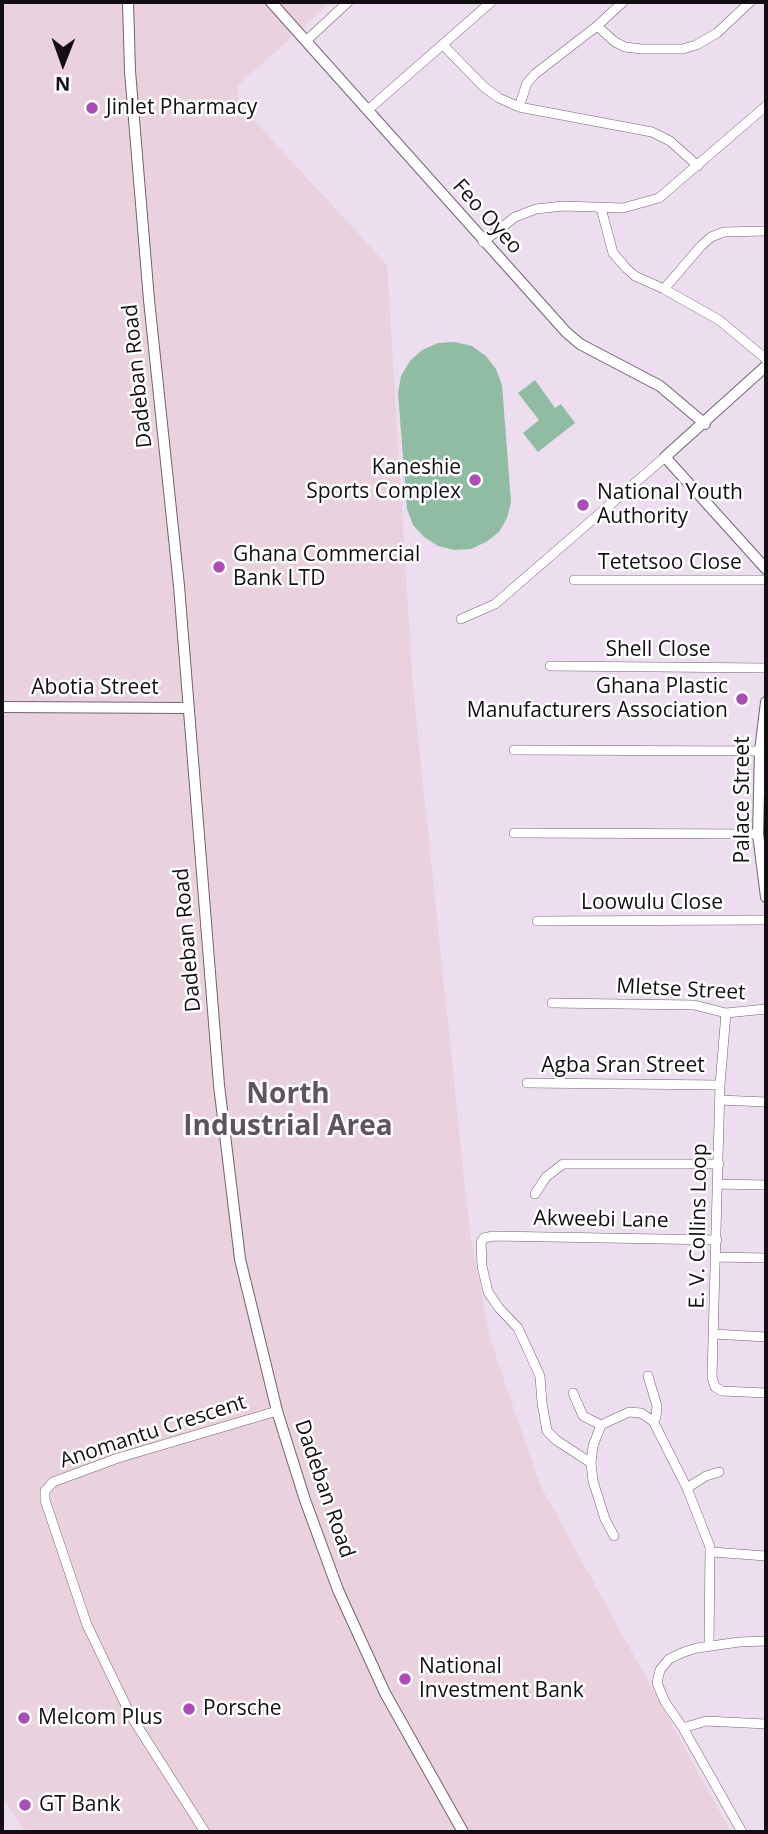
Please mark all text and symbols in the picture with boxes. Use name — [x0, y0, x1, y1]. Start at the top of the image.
north arrow — [28, 28, 98, 98]
text: N — [55, 71, 71, 97]
place label: Jinlet Pharmacy — [106, 95, 257, 121]
marker: Jinlet Pharmacy — [84, 100, 100, 116]
street label: Feo Oyeo — [447, 174, 527, 260]
street label: Dadeban Road — [118, 303, 158, 449]
place label: Kaneshie Sports Complex — [306, 455, 461, 505]
marker: Kaneshie Sports Complex — [467, 472, 483, 488]
place label: National Youth Authority — [597, 480, 743, 530]
marker: National Youth Authority — [575, 497, 591, 513]
place label: Ghana Commercial Bank LTD — [233, 542, 420, 592]
street label: Tetetsoo Close — [598, 550, 742, 576]
marker: Ghana Commercial Bank LTD — [211, 559, 227, 575]
street label: Shell Close — [605, 637, 711, 663]
place label: Ghana Plastic Manufacturers Association — [467, 674, 728, 724]
street label: Abotia Street — [31, 675, 159, 701]
marker: Ghana Plastic Manufacturers Association — [734, 691, 750, 707]
street label: Palace Street — [730, 736, 756, 864]
street label: Dadeban Road — [169, 867, 207, 1013]
street label: Loowulu Close — [581, 890, 723, 916]
street label: Mletse Street — [616, 974, 746, 1006]
street label: Agba Sran Street — [541, 1053, 705, 1079]
district label: North Industrial Area — [183, 1078, 393, 1144]
street label: E. V. Collins Loop — [685, 1143, 713, 1309]
street label: Akweebi Lane — [533, 1206, 669, 1234]
street label: Anomantu Crescent — [57, 1390, 249, 1474]
street label: Dadeban Road — [289, 1417, 359, 1561]
place label: National Investment Bank — [419, 1654, 584, 1704]
marker: National Investment Bank — [397, 1671, 413, 1687]
place label: Porsche — [203, 1696, 282, 1722]
marker: Porsche — [181, 1701, 197, 1717]
place label: Melcom Plus — [38, 1705, 162, 1731]
marker: Melcom Plus — [16, 1710, 32, 1726]
place label: GT Bank — [39, 1792, 120, 1818]
marker: GT Bank — [17, 1797, 33, 1813]

